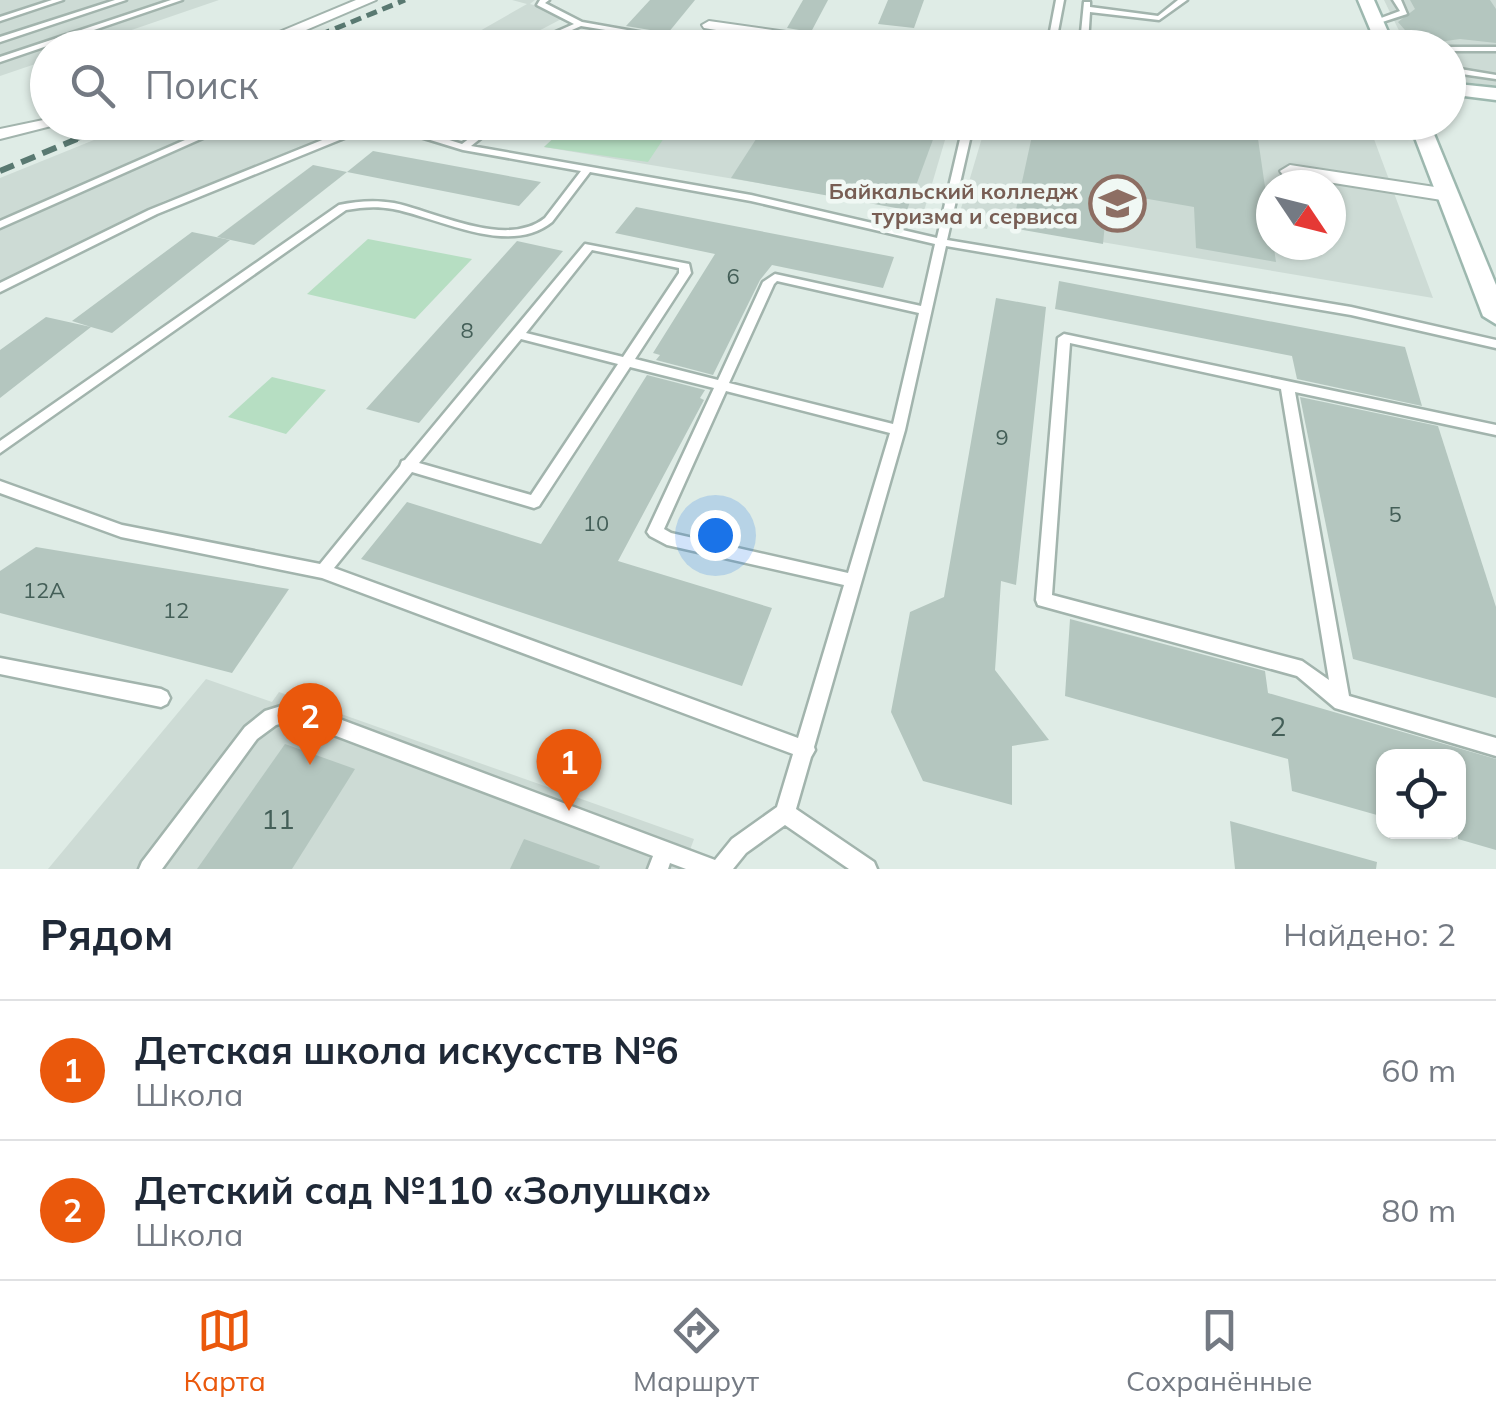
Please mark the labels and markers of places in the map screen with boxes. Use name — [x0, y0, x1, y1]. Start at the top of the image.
school or university icon: Байкальский колледж туризма и сервиса — [1087, 174, 1147, 234]
place label: Байкальский колледж туризма и сервиса — [829, 177, 1078, 230]
pin: 2 — [278, 682, 342, 765]
pin: 1 — [536, 728, 602, 811]

